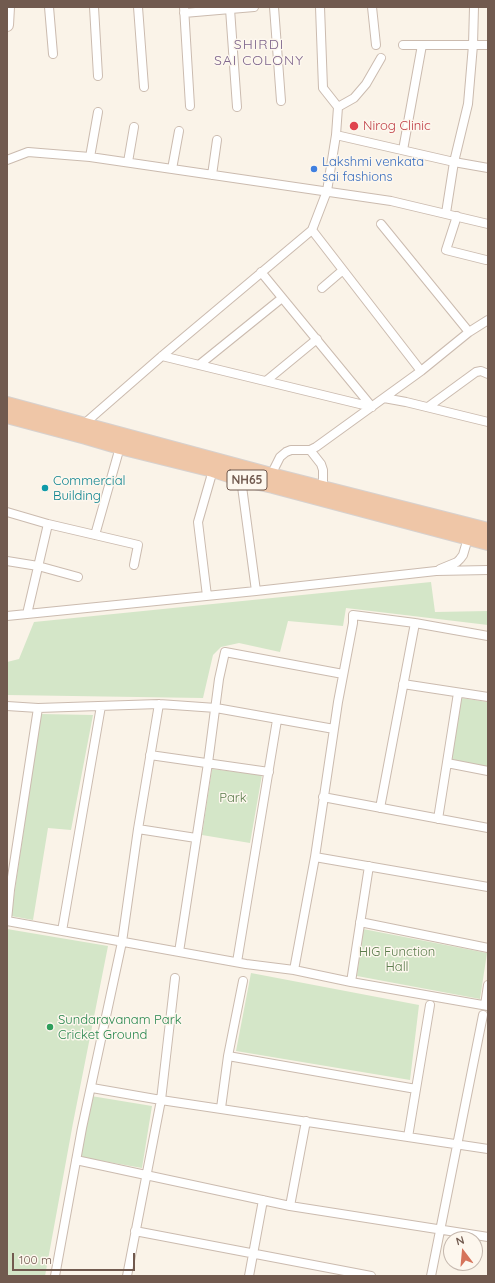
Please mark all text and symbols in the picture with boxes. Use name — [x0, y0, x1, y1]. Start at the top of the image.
district label: SHIRDI SAI COLONY — [214, 37, 304, 70]
place label: Nirog Clinic — [363, 118, 431, 134]
marker: Nirog Clinic — [348, 120, 360, 132]
place label: Lakshmi venkata sai fashions — [322, 154, 424, 185]
marker: Lakshmi venkata sai fashions — [309, 164, 319, 174]
road number: NH65 — [227, 470, 267, 490]
place label: Commercial Building — [53, 473, 126, 504]
marker: Commercial Building — [40, 483, 50, 493]
park label: Park — [219, 790, 247, 806]
park label: HIG Function Hall — [359, 944, 435, 975]
place label: Sundaravanam Park Cricket Ground — [58, 1012, 182, 1043]
marker: Sundaravanam Park Cricket Ground — [45, 1022, 55, 1032]
north arrow — [443, 1231, 483, 1271]
text: N — [454, 1233, 466, 1248]
scale bar — [14, 1245, 137, 1271]
text: 100 m — [19, 1252, 52, 1267]

